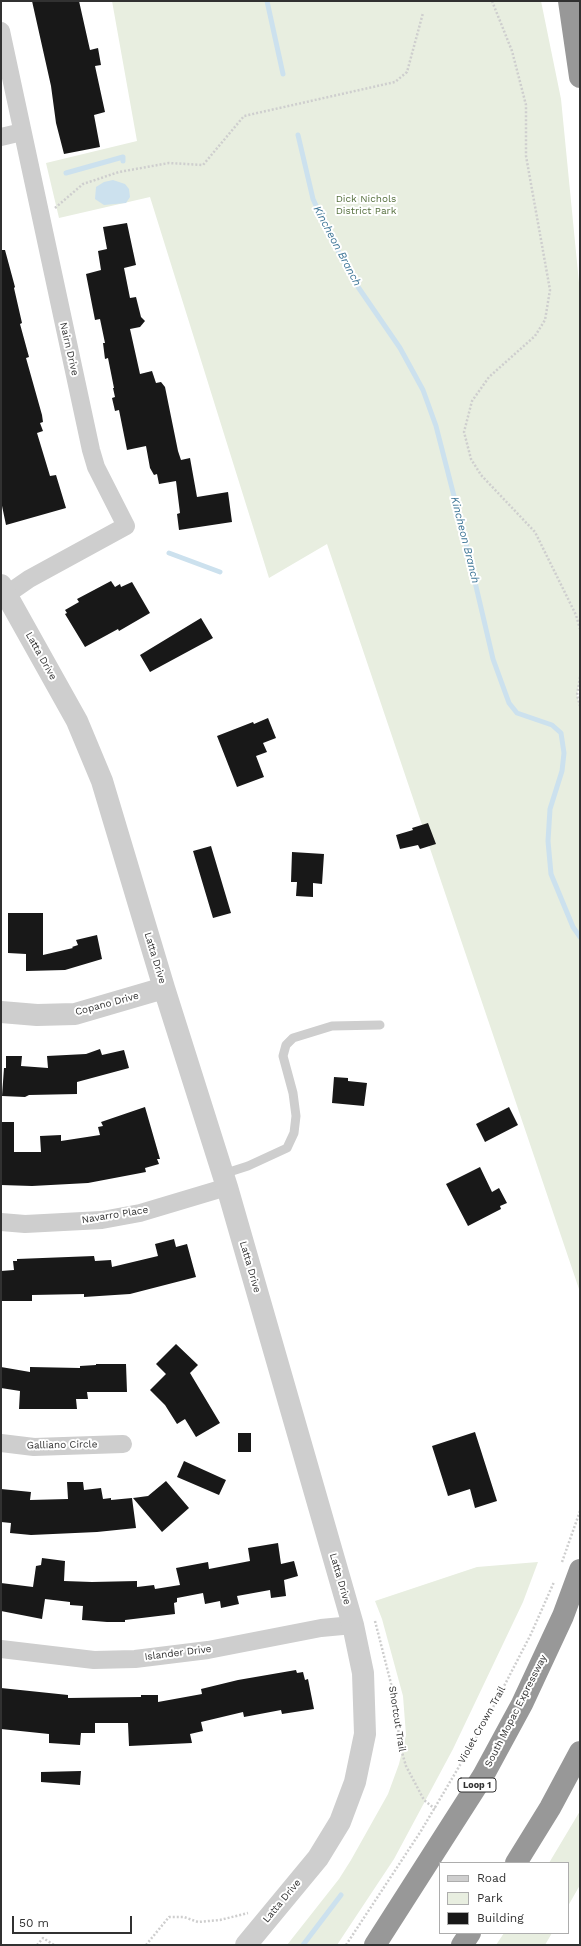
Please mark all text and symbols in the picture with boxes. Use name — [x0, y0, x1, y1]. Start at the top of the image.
park label: Dick Nichols District Park — [336, 193, 396, 216]
water label: Kincheon Branch — [310, 204, 364, 288]
street label: Nairn Drive — [57, 321, 81, 377]
water label: Kincheon Branch — [448, 495, 482, 585]
street label: Latta Drive — [23, 630, 59, 682]
street label: Latta Drive — [141, 931, 169, 985]
street label: Copano Drive — [74, 990, 140, 1018]
street label: Navarro Place — [81, 1204, 149, 1226]
street label: Latta Drive — [237, 1240, 263, 1294]
street label: Galliano Circle — [26, 1438, 98, 1452]
street label: Latta Drive — [327, 1552, 353, 1606]
street label: Islander Drive — [144, 1643, 212, 1663]
street label: South Mopac Expressway — [482, 1653, 550, 1769]
street label: Violet Crown Trail — [456, 1684, 508, 1766]
street label: Shortcut Trail — [386, 1685, 408, 1753]
road number: Loop 1 — [458, 1778, 496, 1792]
legend — [439, 1862, 569, 1934]
text: Road — [477, 1871, 506, 1885]
street label: Latta Drive — [260, 1877, 304, 1925]
text: Park — [477, 1891, 503, 1905]
scale bar — [14, 1908, 134, 1934]
text: Building — [477, 1911, 524, 1925]
text: 50 m — [19, 1916, 49, 1930]

